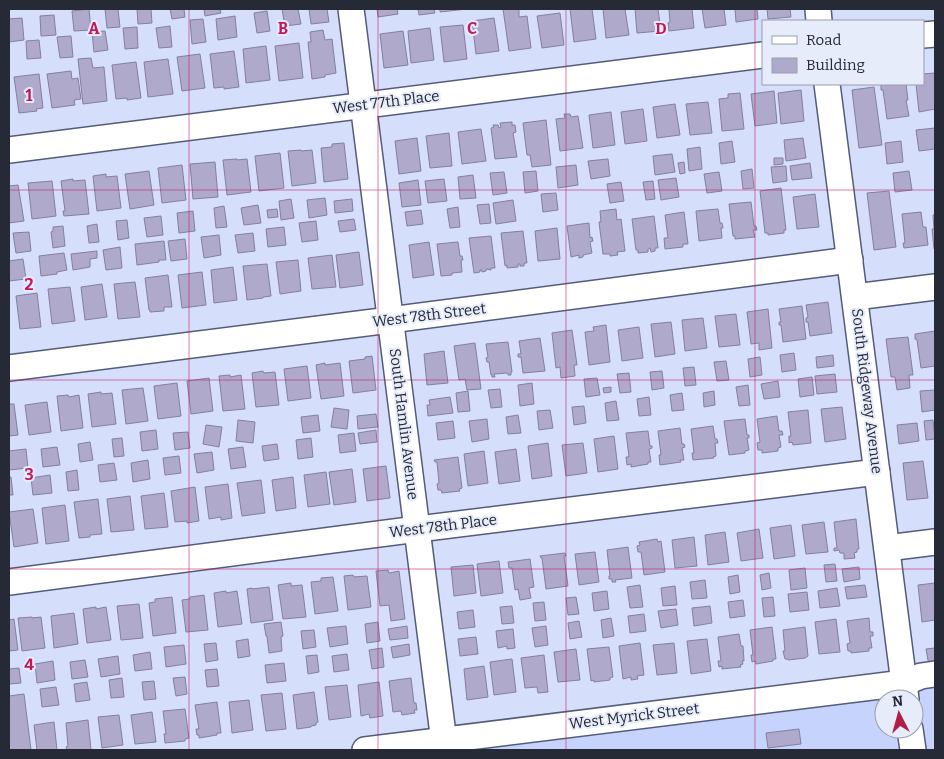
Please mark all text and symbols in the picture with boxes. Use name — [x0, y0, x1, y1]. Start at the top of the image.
text: A — [88, 19, 100, 38]
text: B — [278, 19, 288, 38]
text: C — [467, 19, 477, 38]
text: D — [655, 19, 667, 38]
legend — [762, 20, 924, 85]
text: Road — [806, 31, 841, 49]
text: Building — [806, 56, 865, 74]
text: 1 — [26, 86, 33, 105]
street label: West 77th Place — [332, 87, 440, 117]
text: 2 — [24, 275, 34, 294]
street label: West 78th Street — [371, 299, 487, 331]
street label: South Ridgeway Avenue — [848, 307, 886, 475]
street label: South Hamlin Avenue — [386, 347, 422, 501]
text: 3 — [24, 465, 34, 484]
street label: West 78th Place — [388, 510, 498, 542]
text: 4 — [24, 655, 34, 674]
north arrow — [874, 689, 924, 739]
text: N — [891, 693, 904, 711]
street label: West Myrick Street — [568, 699, 701, 733]

